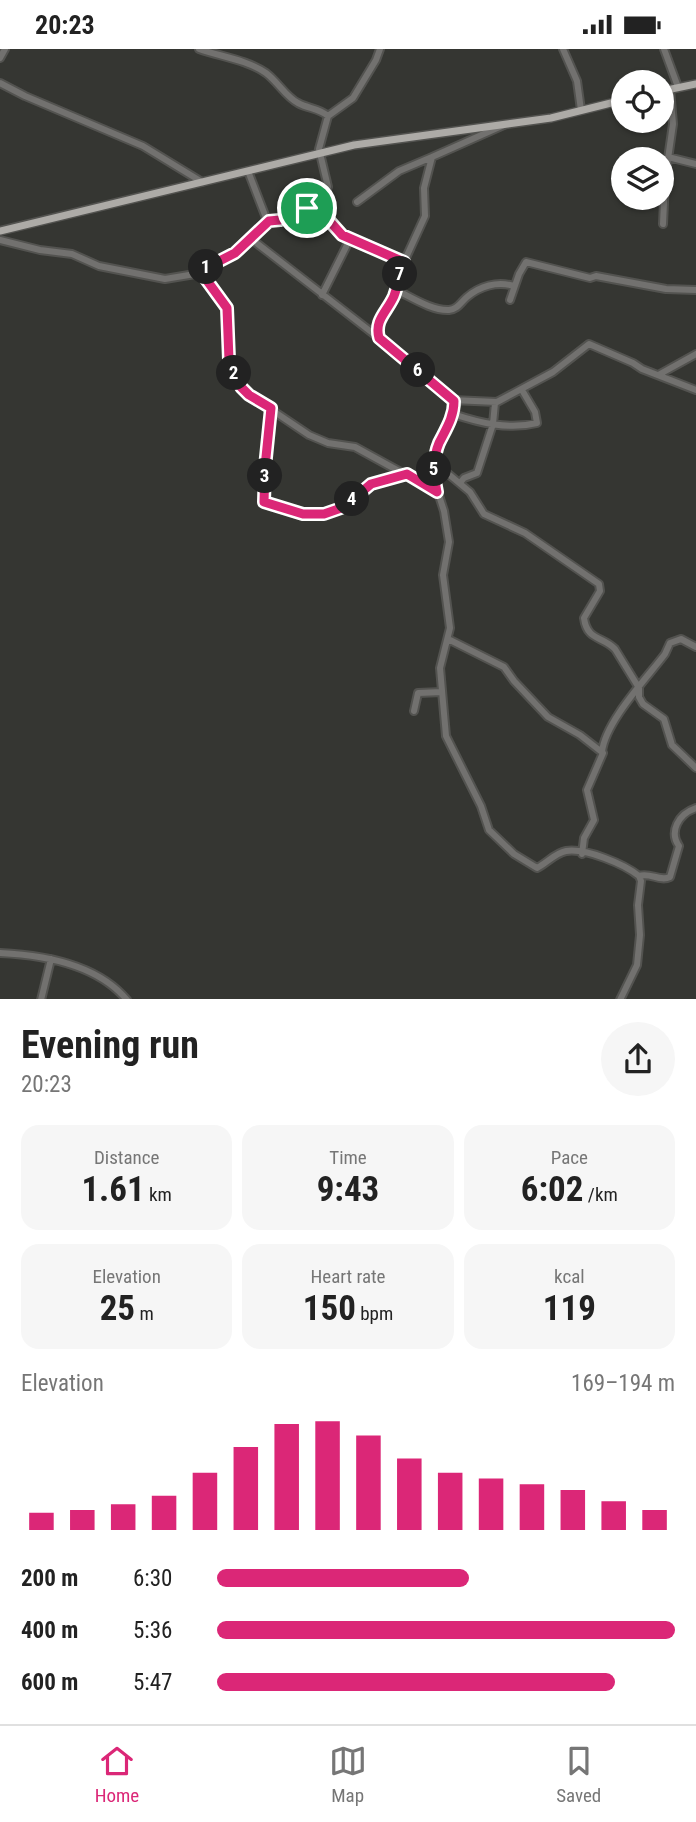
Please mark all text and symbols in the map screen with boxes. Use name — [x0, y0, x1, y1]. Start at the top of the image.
text: 20:23 — [35, 10, 95, 40]
map controls — [611, 70, 674, 210]
button: locate — [611, 70, 674, 133]
button: layers — [611, 147, 674, 210]
pin — [277, 178, 337, 238]
icon: arrive — [288, 189, 326, 227]
pin: 1 — [188, 249, 224, 284]
text: 1 — [201, 255, 210, 278]
pin: 7 — [382, 257, 418, 292]
text: 7 — [395, 262, 404, 285]
pin: 6 — [400, 353, 436, 387]
pin: 2 — [216, 355, 252, 391]
text: 6 — [413, 358, 422, 381]
text: 2 — [229, 361, 238, 384]
pin: 5 — [416, 451, 452, 487]
text: 5 — [429, 457, 438, 480]
pin: 3 — [247, 459, 282, 493]
text: 3 — [260, 464, 269, 487]
pin: 4 — [334, 482, 370, 517]
text: 4 — [347, 487, 356, 510]
button: share — [601, 1022, 675, 1096]
text: Evening run — [21, 1023, 199, 1067]
text: 20:23 — [21, 1071, 72, 1098]
text: Distance — [94, 1146, 159, 1169]
text: Time — [329, 1146, 367, 1169]
text: Pace — [551, 1146, 588, 1169]
text: 1.61 — [81, 1169, 145, 1210]
text: 9:43 — [317, 1169, 379, 1210]
text: 6:02 — [521, 1169, 584, 1210]
text: km — [145, 1183, 172, 1206]
text: /km — [584, 1183, 618, 1206]
text: Elevation — [92, 1265, 161, 1288]
text: Heart rate — [310, 1265, 386, 1288]
text: kcal — [554, 1265, 585, 1288]
text: 25 — [100, 1288, 135, 1329]
text: 150 — [303, 1288, 356, 1329]
text: 119 — [543, 1288, 596, 1329]
text: m — [135, 1302, 154, 1325]
text: bpm — [356, 1302, 393, 1325]
text: Elevation — [21, 1370, 104, 1397]
text: 169–194 m — [571, 1370, 675, 1397]
text: 200 m — [21, 1565, 78, 1592]
text: 6:30 — [133, 1565, 172, 1592]
text: 400 m — [21, 1617, 78, 1644]
text: 5:36 — [133, 1617, 172, 1644]
text: 600 m — [21, 1669, 78, 1696]
text: 5:47 — [133, 1669, 172, 1696]
tab: Home — [95, 1742, 139, 1807]
tab: Map — [329, 1742, 367, 1807]
tab: Saved — [556, 1742, 601, 1807]

